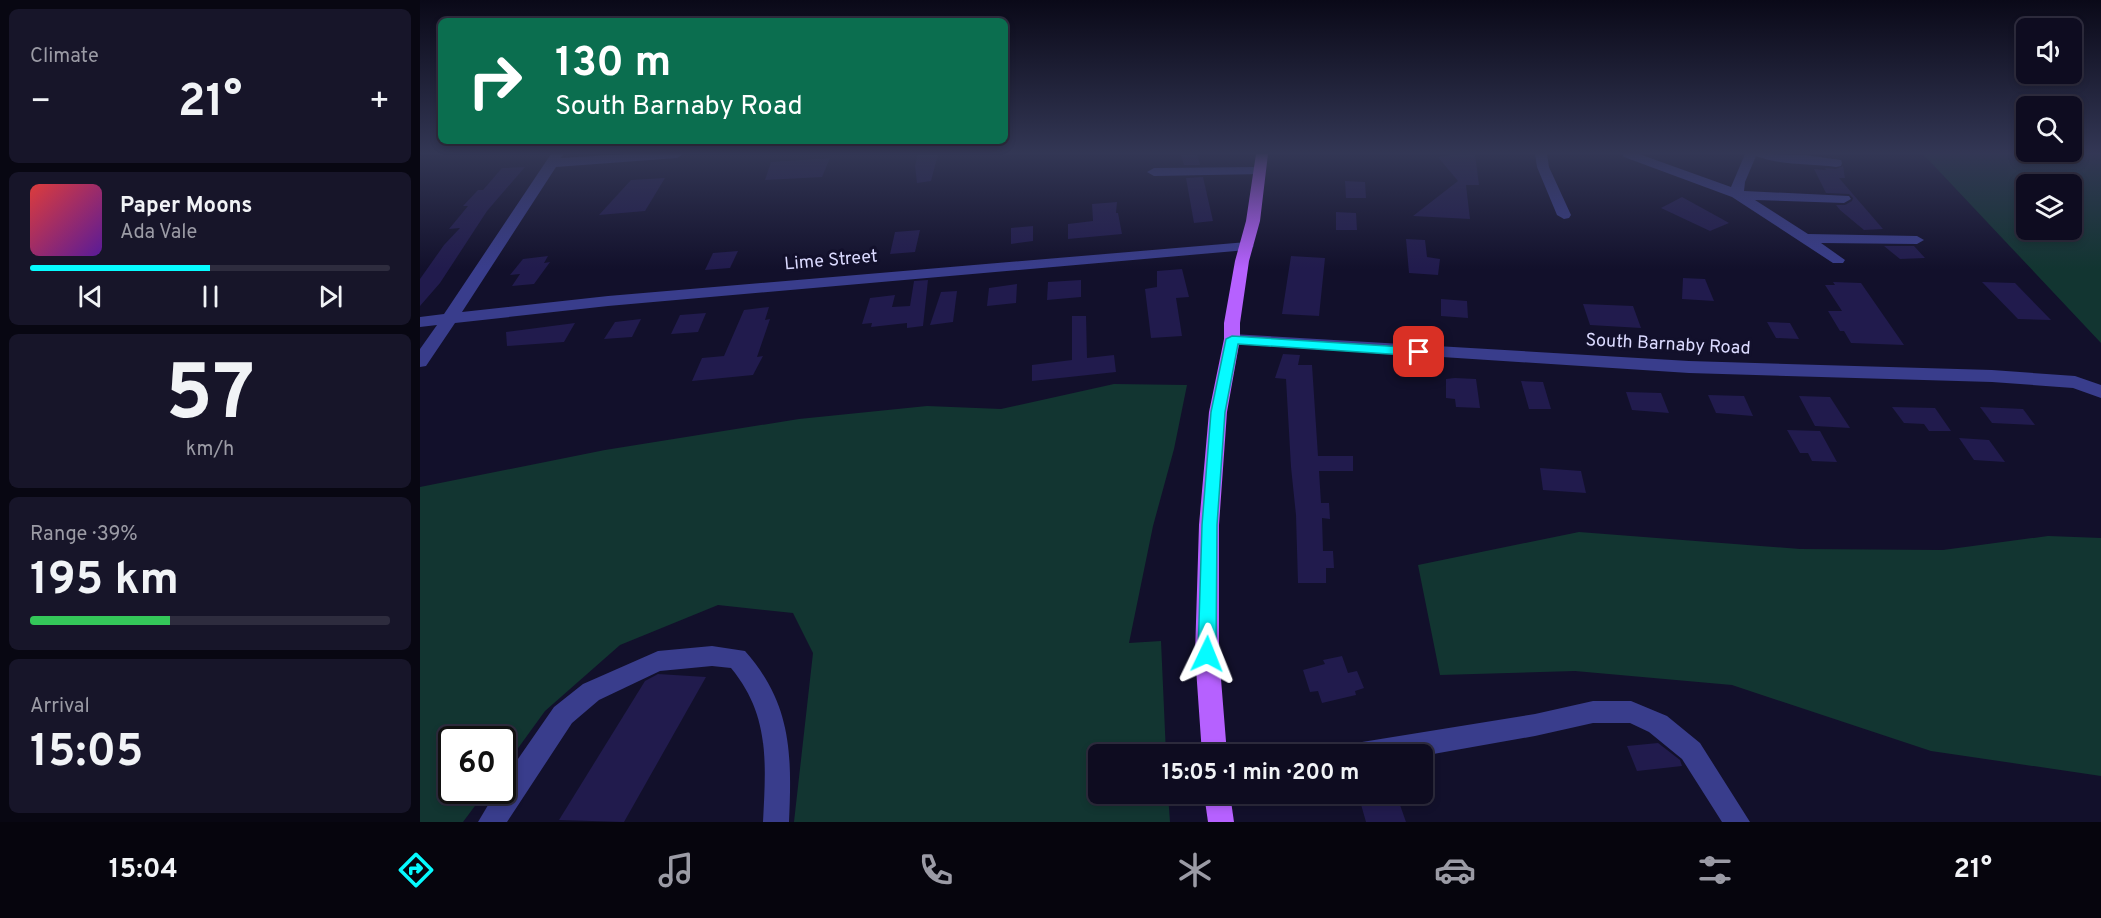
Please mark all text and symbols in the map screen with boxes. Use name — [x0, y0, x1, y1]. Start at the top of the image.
map controls — [2016, 18, 2082, 240]
button: sound — [2016, 18, 2082, 84]
text: 130 m — [555, 38, 671, 91]
icon: right — [456, 42, 534, 120]
text: Climate — [30, 44, 99, 70]
text: 21° — [178, 75, 242, 132]
text: − — [30, 82, 51, 124]
text: + — [369, 82, 390, 124]
text: South Barnaby Road — [555, 90, 803, 124]
button: search — [2016, 96, 2082, 162]
button: layers — [2016, 174, 2082, 240]
text: Paper Moons — [120, 193, 252, 220]
text: Ada Vale — [120, 220, 197, 246]
street label: Lime Street — [783, 245, 879, 277]
icon: previous — [74, 280, 107, 313]
icon: pause — [194, 280, 227, 313]
icon: next — [314, 280, 347, 313]
pin — [1393, 326, 1444, 377]
street label: South Barnaby Road — [1585, 329, 1751, 361]
icon: arrive — [1402, 335, 1435, 368]
text: 57 — [165, 348, 255, 447]
text: km/h — [186, 437, 234, 463]
text: Range · 39% — [30, 522, 138, 548]
text: 195 km — [30, 553, 179, 610]
position arrow — [1175, 622, 1239, 686]
text: Arrival — [30, 694, 90, 720]
text: 15:05 — [30, 725, 144, 782]
speed limit sign: 60 — [438, 726, 516, 804]
text: 15:05 · 1 min · 200 m — [1162, 760, 1359, 787]
icon: directions — [395, 849, 437, 891]
icon: music — [655, 849, 697, 891]
icon: phone — [915, 849, 957, 891]
icon: climate — [1174, 849, 1216, 891]
icon: car — [1434, 849, 1476, 891]
icon: filters — [1694, 849, 1736, 891]
text: 15:04 — [109, 853, 178, 887]
text: 21° — [1954, 853, 1992, 887]

